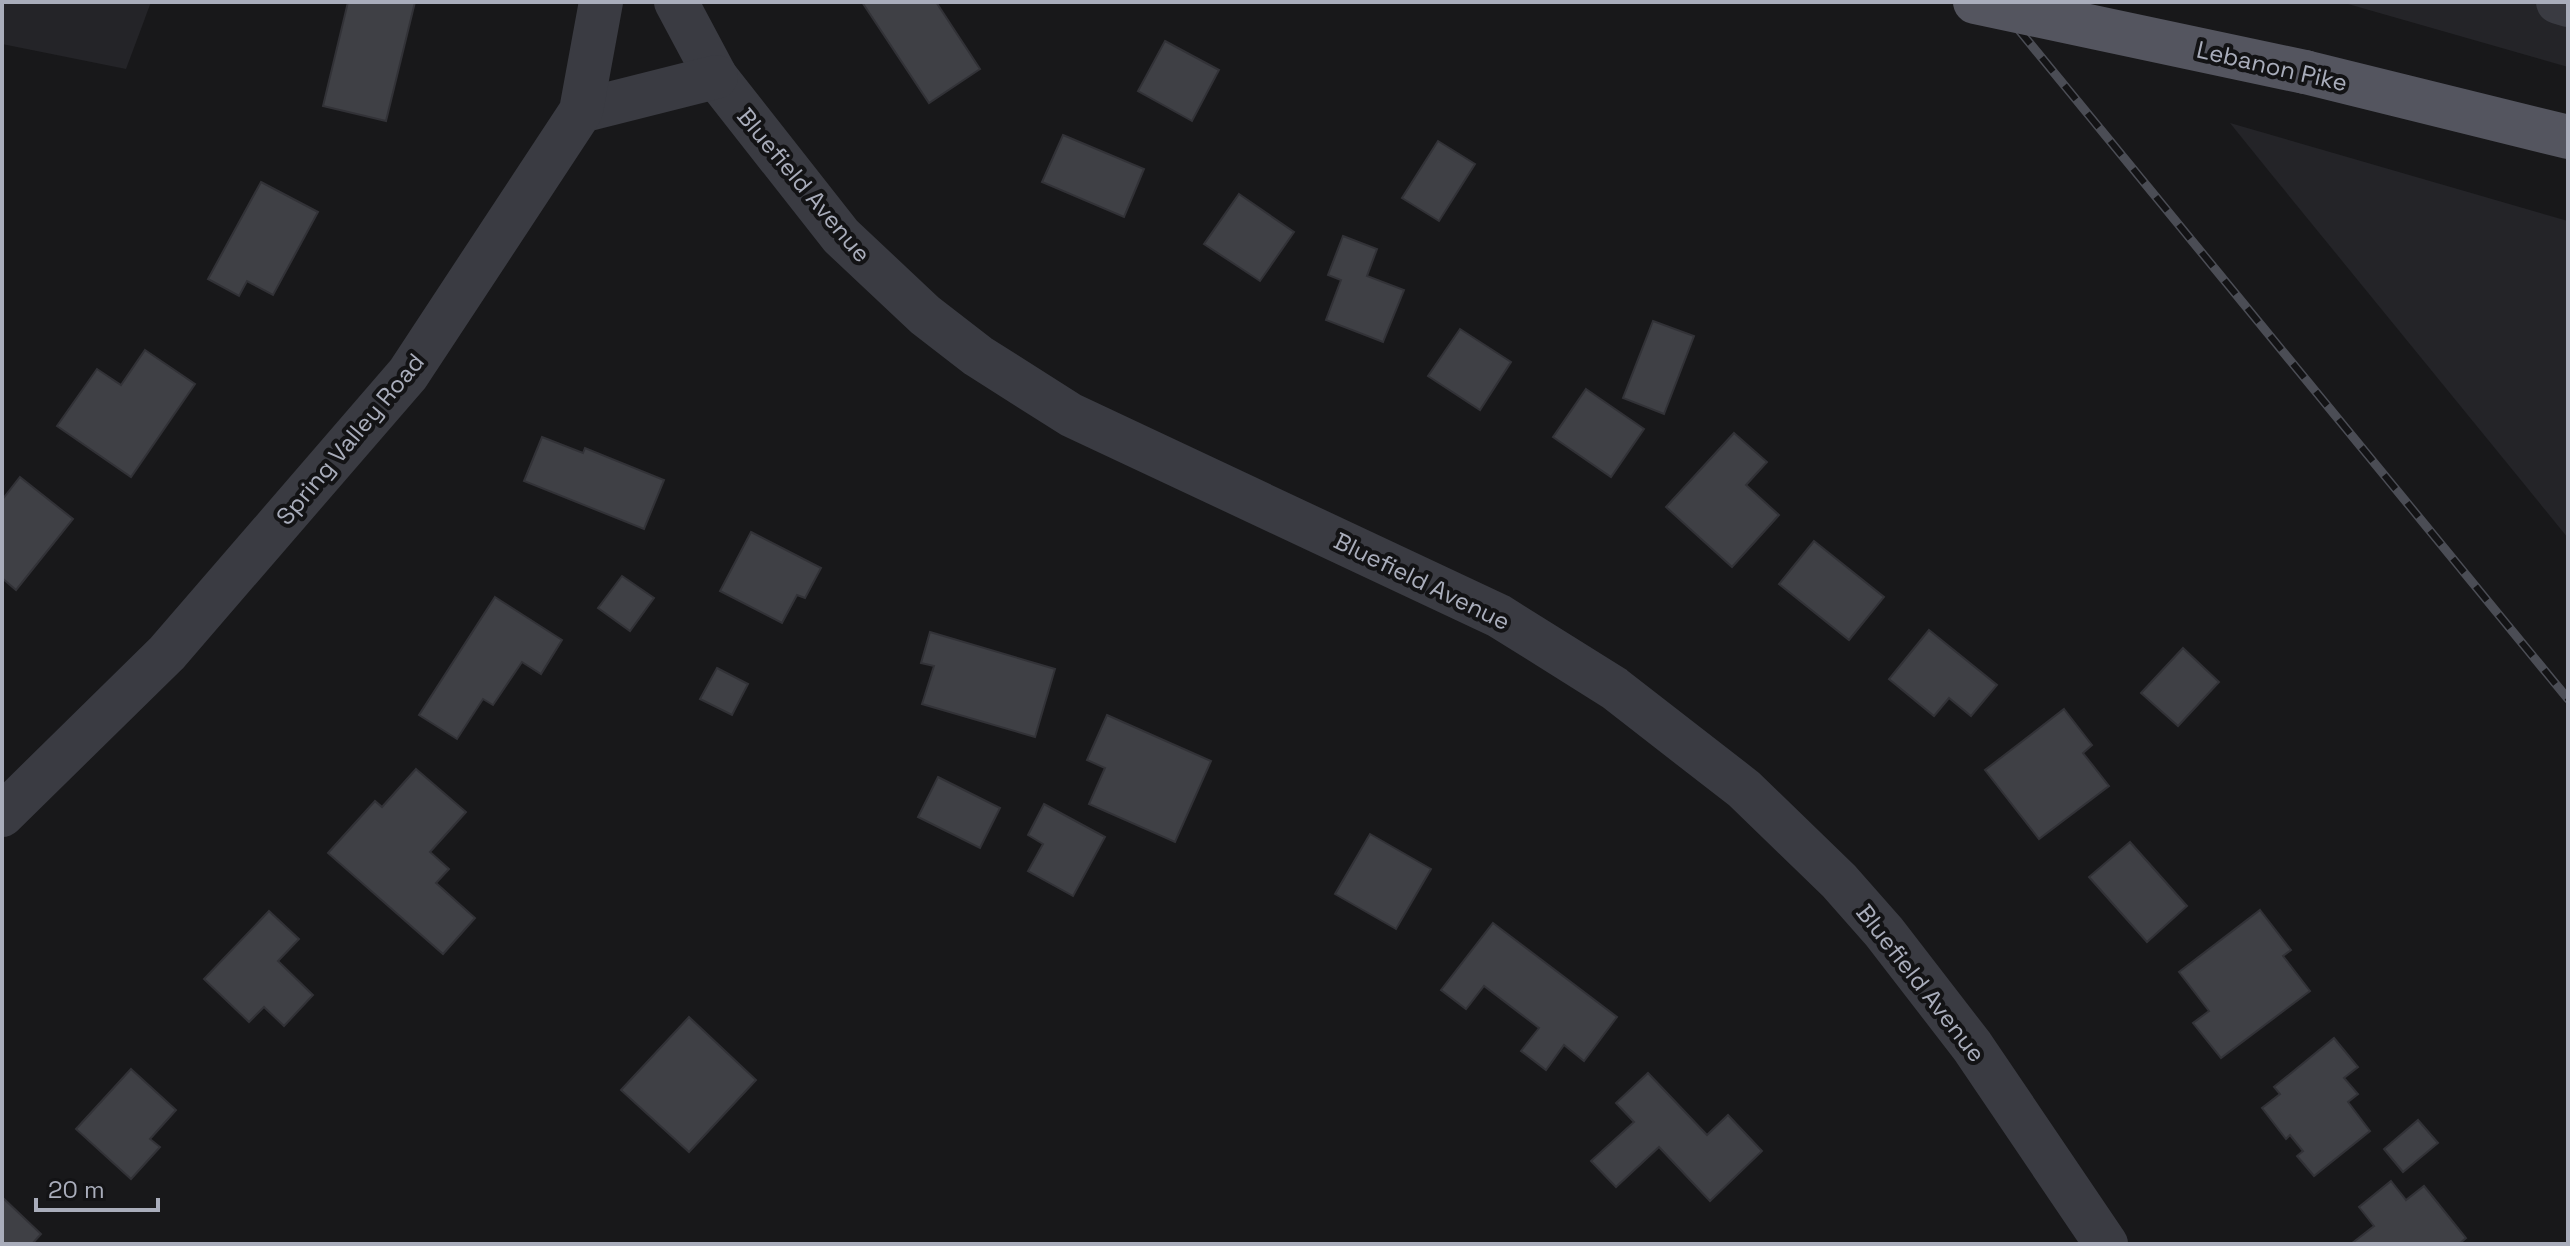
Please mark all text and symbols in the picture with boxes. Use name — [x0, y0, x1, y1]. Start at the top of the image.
street label: Lebanon Pike — [2194, 34, 2350, 98]
street label: Bluefield Avenue — [730, 101, 878, 269]
street label: Spring Valley Road — [269, 347, 431, 531]
street label: Bluefield Avenue — [1329, 525, 1515, 637]
street label: Bluefield Avenue — [1850, 898, 1992, 1068]
scale bar — [36, 1162, 158, 1212]
text: 20 m — [48, 1174, 105, 1205]

